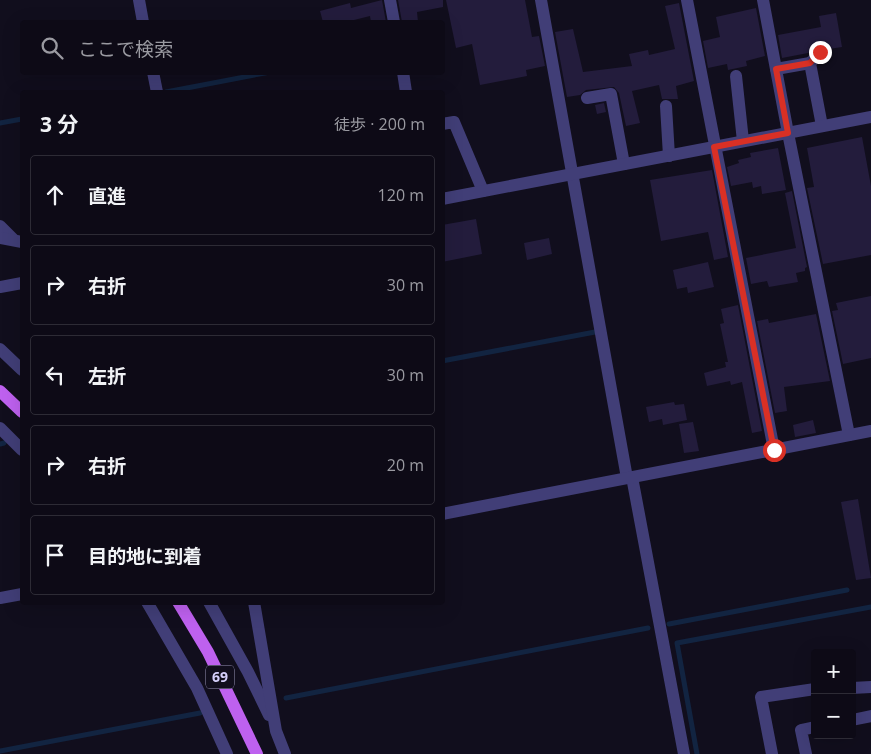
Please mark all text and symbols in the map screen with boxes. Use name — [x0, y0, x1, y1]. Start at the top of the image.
search box — [20, 20, 445, 75]
icon: search — [38, 34, 66, 62]
text: ここで検索 — [78, 36, 173, 62]
route end — [809, 41, 832, 64]
text: 3 分 — [40, 110, 78, 138]
text: 徒歩 · 200 m — [334, 113, 425, 135]
icon: ahead — [41, 181, 69, 209]
text: 直進 — [88, 183, 126, 209]
text: 120 m — [378, 184, 424, 206]
icon: right — [41, 271, 69, 299]
text: 右折 — [88, 273, 126, 299]
text: 30 m — [387, 274, 424, 296]
icon: left — [41, 361, 69, 389]
text: 左折 — [88, 363, 126, 389]
text: 30 m — [387, 364, 424, 386]
route start — [763, 439, 786, 462]
icon: right — [41, 451, 69, 479]
text: 右折 — [88, 453, 126, 479]
text: 20 m — [387, 454, 424, 476]
icon: arrive — [41, 541, 69, 569]
text: 目的地に到着 — [88, 543, 202, 569]
map controls — [811, 649, 856, 739]
button: + — [811, 649, 856, 694]
road number: 69 — [206, 666, 234, 689]
button: − — [811, 694, 856, 739]

